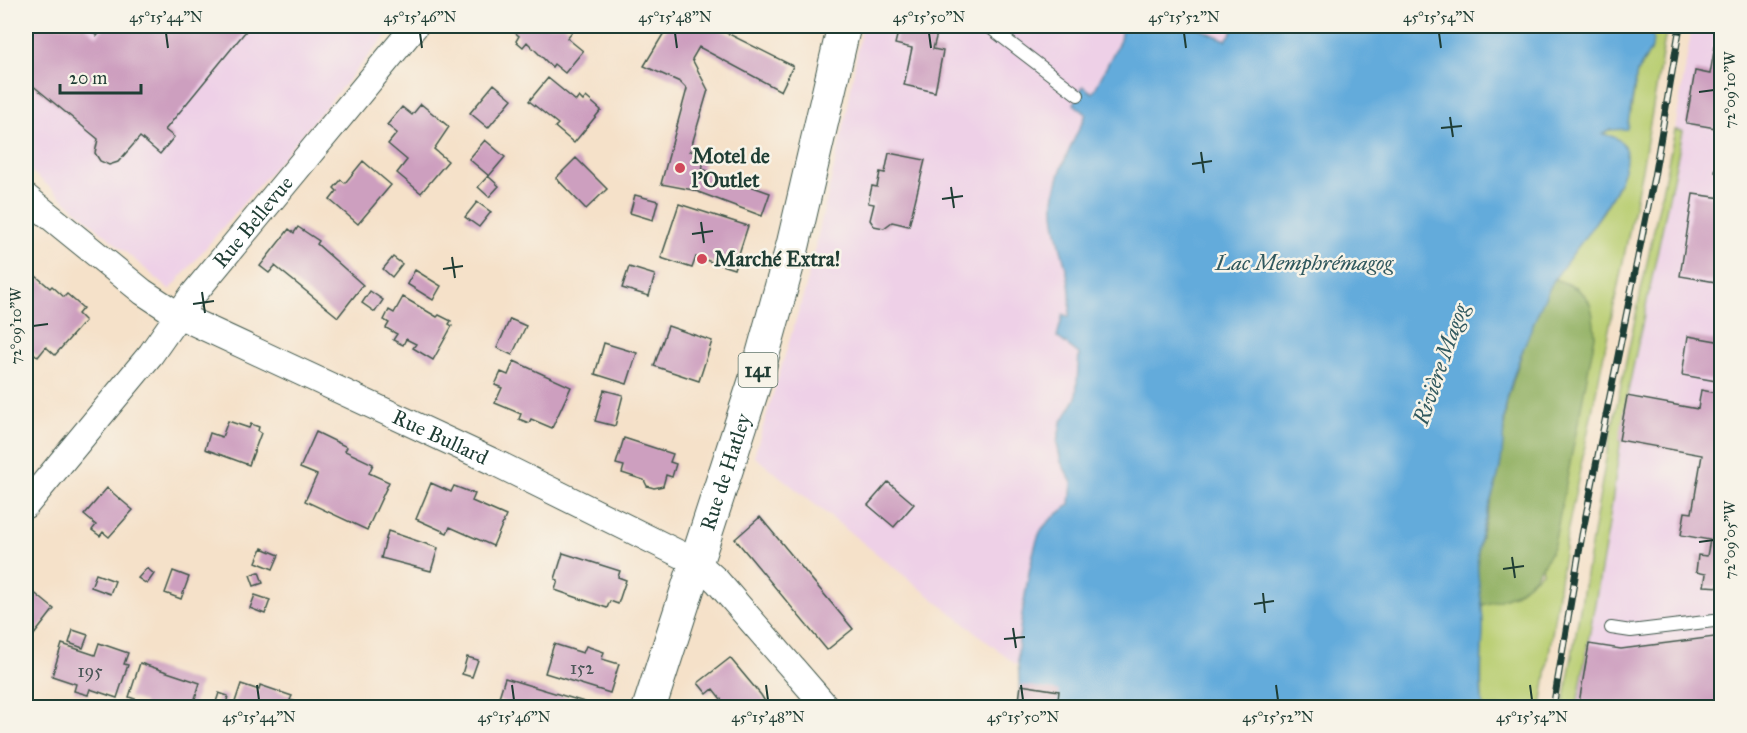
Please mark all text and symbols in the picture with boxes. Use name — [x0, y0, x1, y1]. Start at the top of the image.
text: 45°15'44"N — [129, 8, 203, 26]
text: 45°15'46"N — [383, 8, 457, 26]
text: 45°15'48"N — [638, 8, 712, 26]
text: 45°15'50"N — [893, 8, 966, 26]
text: 45°15'52"N — [1148, 8, 1220, 26]
text: 45°15'54"N — [1403, 8, 1475, 26]
text: 72°09'10"W — [1721, 51, 1739, 129]
scale bar — [60, 57, 141, 95]
text: 20 m — [69, 67, 107, 89]
place label: Motel de l'Outlet — [691, 143, 770, 193]
marker: Motel de l'Outlet — [673, 161, 687, 175]
street label: Rue Bellevue — [207, 170, 299, 273]
place label: Marché Extra! — [714, 246, 840, 272]
water label: Lac Memphrémagog — [1214, 249, 1394, 276]
marker: Marché Extra! — [695, 252, 709, 266]
text: 72°09'10"W — [7, 287, 25, 365]
water label: Rivière Magog — [1407, 298, 1474, 429]
road number: 141 — [738, 353, 777, 387]
street label: Rue Bullard — [388, 404, 493, 471]
street label: Rue de Hatley — [694, 409, 757, 534]
text: 72°09'05"W — [1721, 500, 1739, 579]
house number: 152 — [570, 657, 594, 679]
house number: 195 — [77, 660, 103, 682]
text: 45°15'44"N — [222, 708, 296, 726]
text: 45°15'46"N — [477, 708, 551, 726]
text: 45°15'48"N — [731, 708, 805, 726]
text: 45°15'50"N — [987, 708, 1060, 726]
text: 45°15'52"N — [1242, 708, 1314, 726]
text: 45°15'54"N — [1496, 708, 1568, 726]

